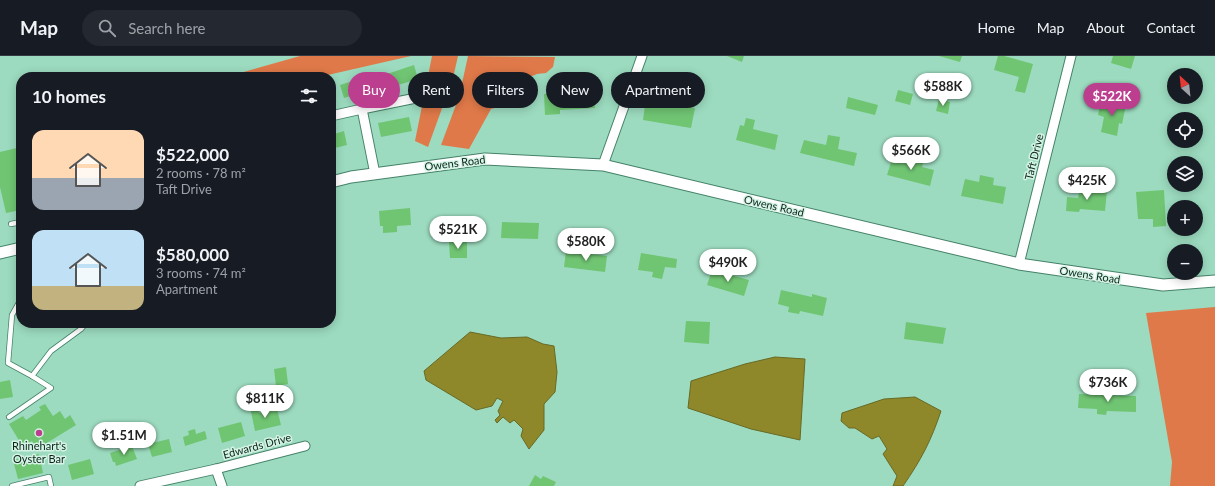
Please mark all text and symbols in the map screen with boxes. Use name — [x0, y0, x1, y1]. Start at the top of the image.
search box — [82, 10, 362, 46]
text: Map — [20, 16, 58, 39]
icon: search — [96, 17, 118, 39]
text: Search here — [128, 19, 206, 37]
text: Home — [977, 19, 1015, 36]
text: Map — [1037, 19, 1064, 36]
text: About — [1086, 19, 1124, 36]
text: Contact — [1146, 19, 1195, 36]
north arrow — [1167, 68, 1203, 104]
map controls — [1167, 68, 1203, 280]
chip: Buy — [348, 72, 400, 108]
chip: Rent — [408, 72, 464, 108]
chip: Filters — [472, 72, 538, 108]
chip: New — [546, 72, 603, 108]
chip: Apartment — [611, 72, 705, 108]
pin: $588K — [915, 73, 971, 107]
text: $588K — [923, 78, 963, 94]
pin: $522K — [1084, 83, 1140, 117]
icon: filters — [298, 85, 320, 107]
text: 10 homes — [32, 86, 106, 107]
text: $522K — [1092, 88, 1132, 104]
button: locate — [1167, 112, 1203, 148]
street label: Taft Drive — [1021, 132, 1046, 181]
pin: $566K — [883, 137, 939, 171]
text: $566K — [891, 142, 931, 158]
text: $522,000 — [156, 144, 229, 165]
icon: home — [64, 146, 112, 194]
street label: Owens Road — [424, 152, 486, 173]
button: layers — [1167, 156, 1203, 192]
text: 2 rooms · 78 m² — [156, 165, 246, 181]
pin: $425K — [1059, 167, 1115, 201]
text: $425K — [1067, 172, 1107, 188]
text: Taft Drive — [156, 181, 212, 197]
street label: Owens Road — [743, 192, 805, 219]
button: + — [1167, 200, 1203, 236]
pin: $521K — [430, 216, 486, 250]
text: $521K — [438, 221, 478, 237]
pin: $580K — [558, 228, 614, 262]
text: $580K — [566, 233, 606, 249]
text: $580,000 — [156, 244, 229, 265]
button: − — [1167, 244, 1203, 280]
icon: home — [64, 246, 112, 294]
pin: $490K — [700, 249, 756, 283]
text: $490K — [708, 254, 748, 270]
street label: Owens Road — [1059, 263, 1121, 286]
text: 3 rooms · 74 m² — [156, 265, 246, 281]
text: Apartment — [156, 281, 217, 297]
pin: $736K — [1080, 369, 1136, 403]
text: $736K — [1088, 374, 1128, 390]
pin: $811K — [237, 385, 293, 419]
text: $811K — [245, 390, 285, 406]
pin: $1.51M — [91, 422, 157, 456]
text: $1.51M — [101, 427, 147, 443]
marker: Rhinehart's Oyster Bar — [34, 428, 44, 438]
street label: Edwards Drive — [221, 430, 293, 461]
place label: Rhinehart's Oyster Bar — [12, 439, 66, 465]

